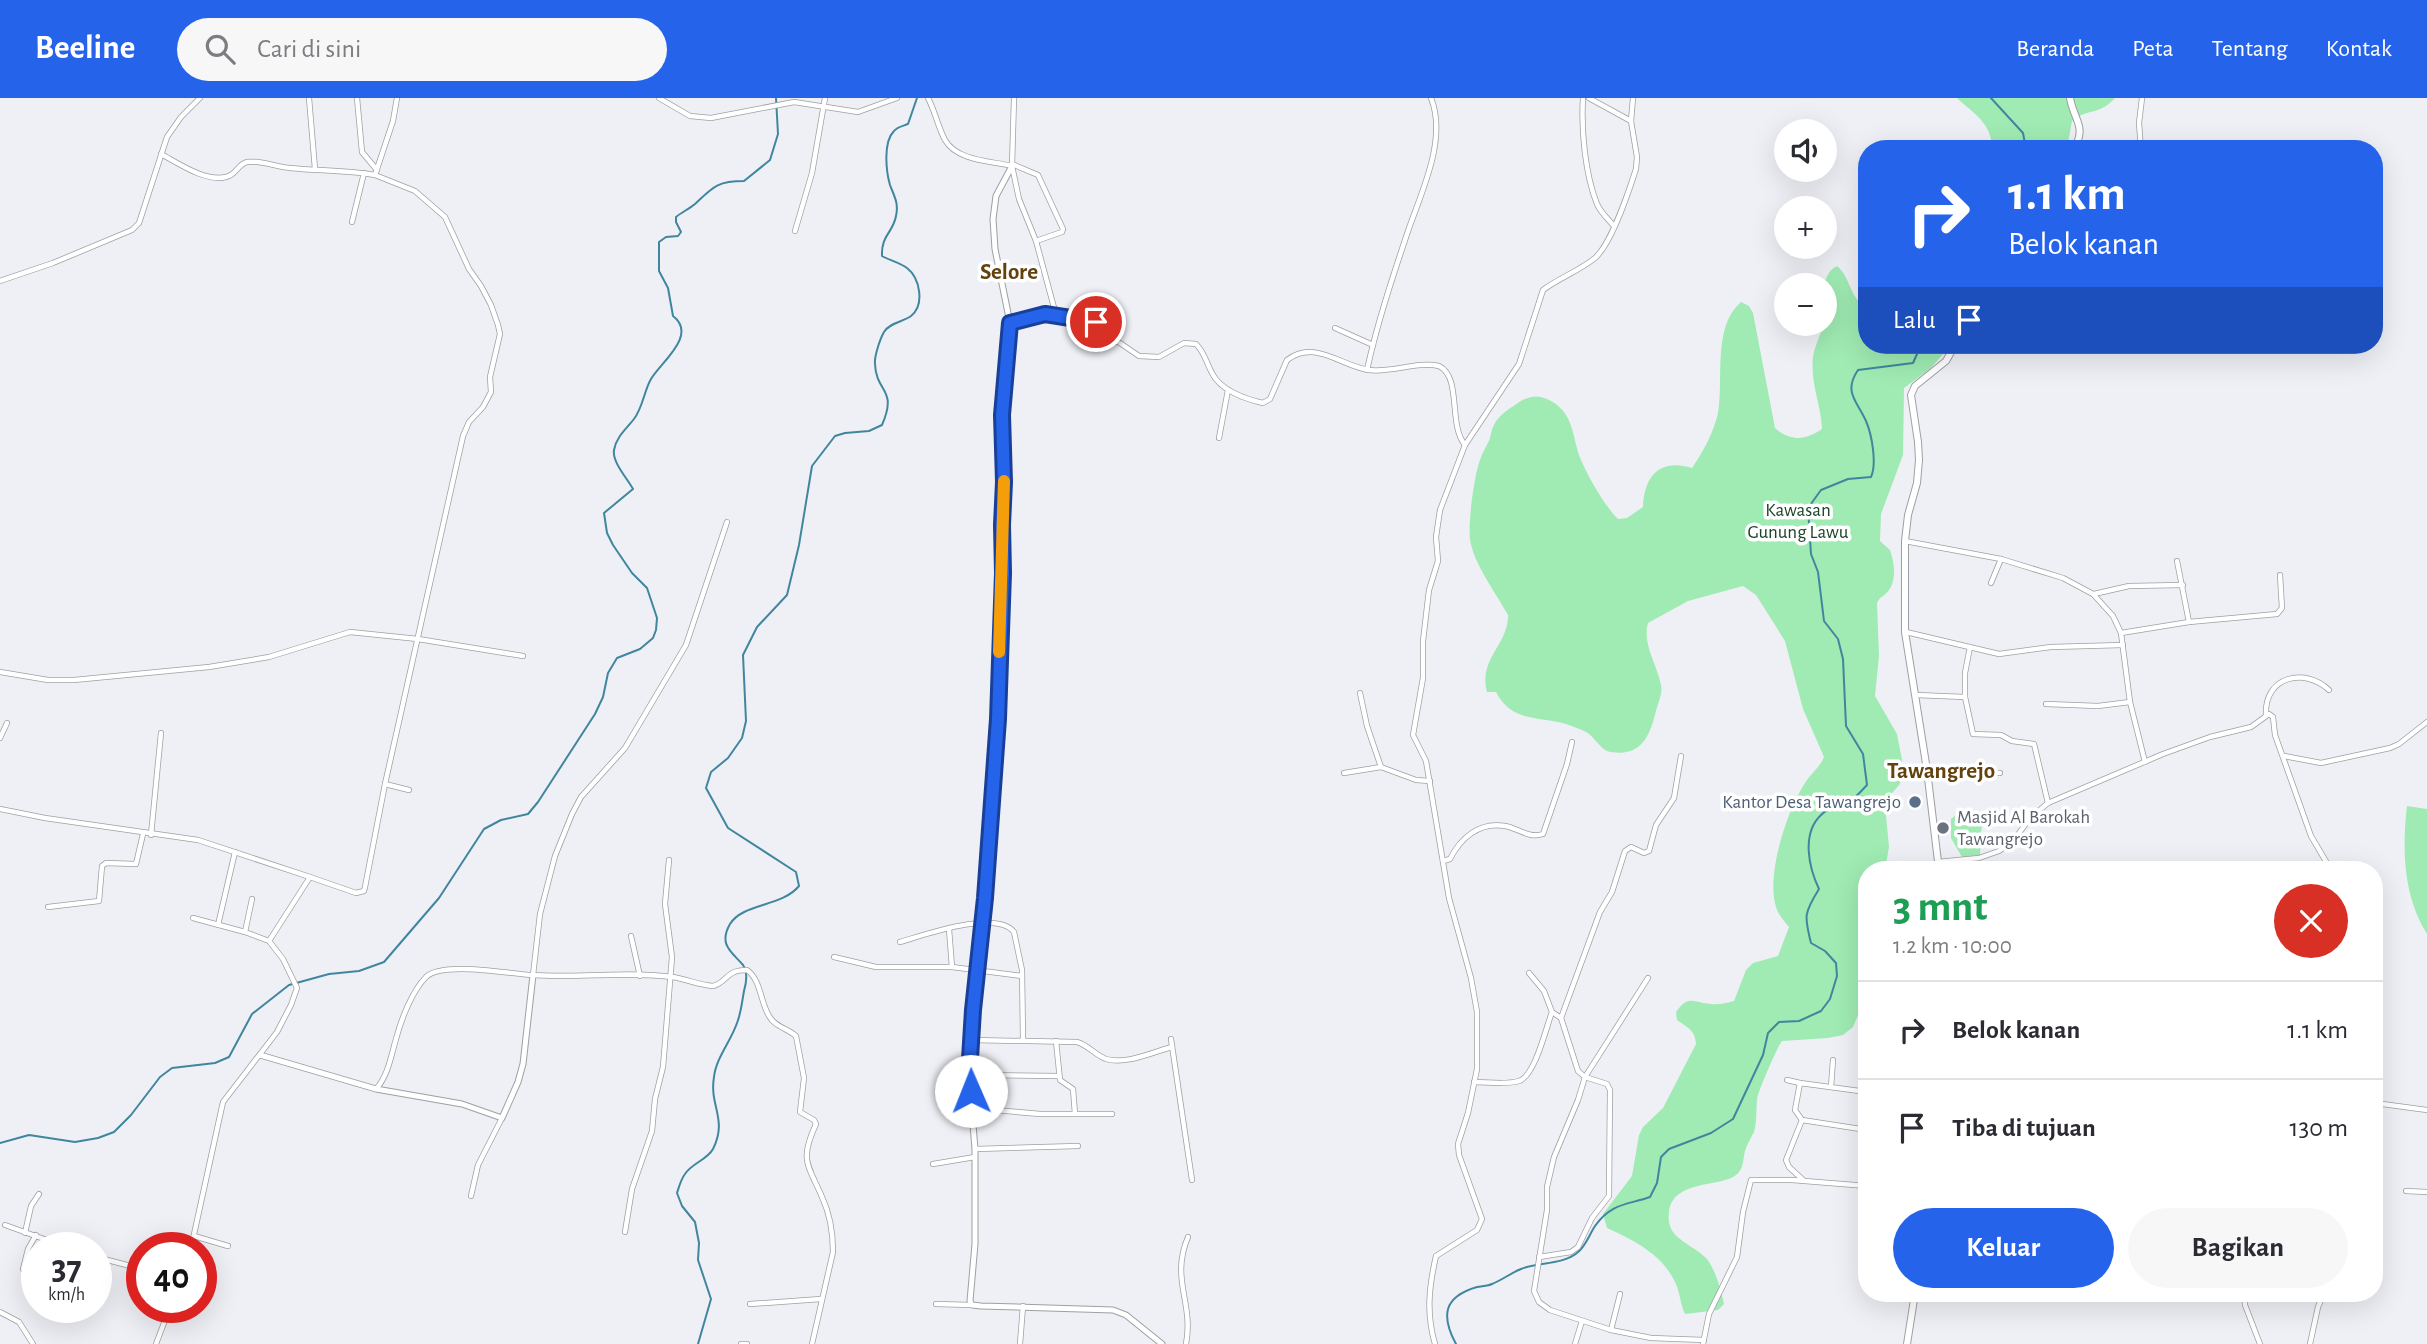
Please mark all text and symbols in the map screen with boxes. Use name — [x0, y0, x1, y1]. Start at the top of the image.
search box — [177, 18, 667, 81]
icon: search — [201, 30, 239, 68]
text: Beeline — [35, 32, 135, 65]
text: Cari di sini — [257, 36, 361, 62]
text: Beranda — [2016, 37, 2094, 61]
text: Peta — [2132, 37, 2174, 61]
text: Tentang — [2212, 37, 2288, 61]
text: Kontak — [2326, 37, 2392, 61]
map controls — [1774, 119, 1837, 336]
button: sound — [1774, 119, 1837, 182]
icon: right — [1893, 168, 1984, 259]
text: 1.1 km — [2008, 170, 2126, 219]
button: + — [1774, 196, 1837, 259]
text: Belok kanan — [2008, 228, 2159, 260]
district label: Selore — [980, 261, 1038, 284]
button: − — [1774, 273, 1837, 336]
pin — [1066, 292, 1126, 352]
icon: arrive — [1950, 301, 1988, 339]
icon: arrive — [1077, 303, 1115, 341]
text: Lalu — [1893, 307, 1936, 333]
park label: Kawasan Gunung Lawu — [1748, 501, 1849, 542]
district label: Tawangrejo — [1887, 760, 1995, 783]
place label: Kantor Desa Tawangrejo — [1722, 793, 1901, 812]
marker: Kantor Desa Tawangrejo — [1907, 794, 1923, 810]
place label: Masjid Al Barokah Tawangrejo — [1957, 808, 2090, 849]
marker: Masjid Al Barokah Tawangrejo — [1935, 820, 1951, 836]
button: close — [2274, 884, 2348, 958]
text: 3 mnt — [1893, 886, 1988, 928]
text: 1.2 km · 10:00 — [1893, 935, 2012, 958]
icon: right — [1893, 1011, 1931, 1049]
text: Belok kanan — [1952, 1017, 2080, 1043]
text: 1.1 km — [2287, 1017, 2348, 1043]
position arrow — [934, 1054, 1008, 1128]
icon: arrive — [1893, 1109, 1931, 1147]
text: Tiba di tujuan — [1952, 1115, 2096, 1141]
text: 130 m — [2290, 1115, 2348, 1141]
button: Keluar — [1893, 1208, 2114, 1288]
button: Bagikan — [2128, 1208, 2348, 1288]
speed limit sign: 40 — [126, 1232, 217, 1323]
text: 37 — [51, 1251, 82, 1286]
text: km/h — [48, 1286, 85, 1304]

